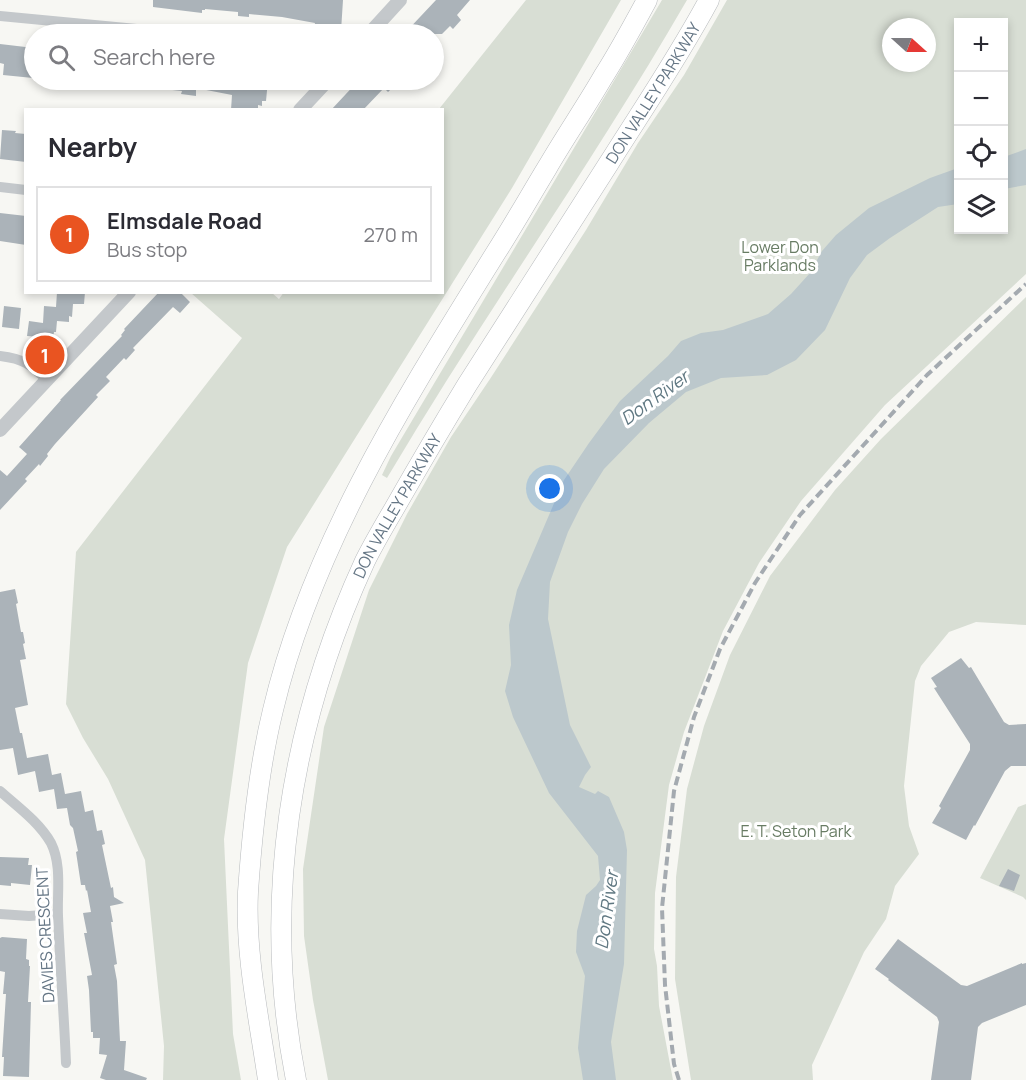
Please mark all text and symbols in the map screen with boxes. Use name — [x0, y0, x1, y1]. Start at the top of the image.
street label: DON VALLEY PARKWAY — [600, 18, 705, 168]
north arrow — [882, 18, 936, 72]
map controls — [954, 18, 1008, 234]
button: + — [954, 18, 1008, 72]
search box — [24, 24, 444, 90]
icon: search — [45, 41, 78, 74]
text: Search here — [93, 42, 215, 72]
button: − — [954, 72, 1008, 126]
button: locate — [954, 126, 1008, 180]
text: Nearby — [48, 129, 137, 165]
button: layers — [954, 180, 1008, 234]
text: Elmsdale Road — [107, 206, 262, 236]
text: 1 — [65, 221, 74, 248]
text: 270 m — [363, 221, 418, 248]
text: Bus stop — [107, 236, 187, 263]
park label: Lower Don Parklands — [741, 236, 819, 276]
pin: 1 — [26, 332, 64, 378]
water label: Don River — [616, 363, 695, 430]
street label: DON VALLEY PARKWAY — [348, 429, 446, 582]
your location — [535, 474, 564, 503]
park label: E. T. Seton Park — [741, 820, 853, 842]
street label: DAVIES CRESCENT — [30, 866, 60, 1003]
water label: Don River — [589, 867, 624, 950]

